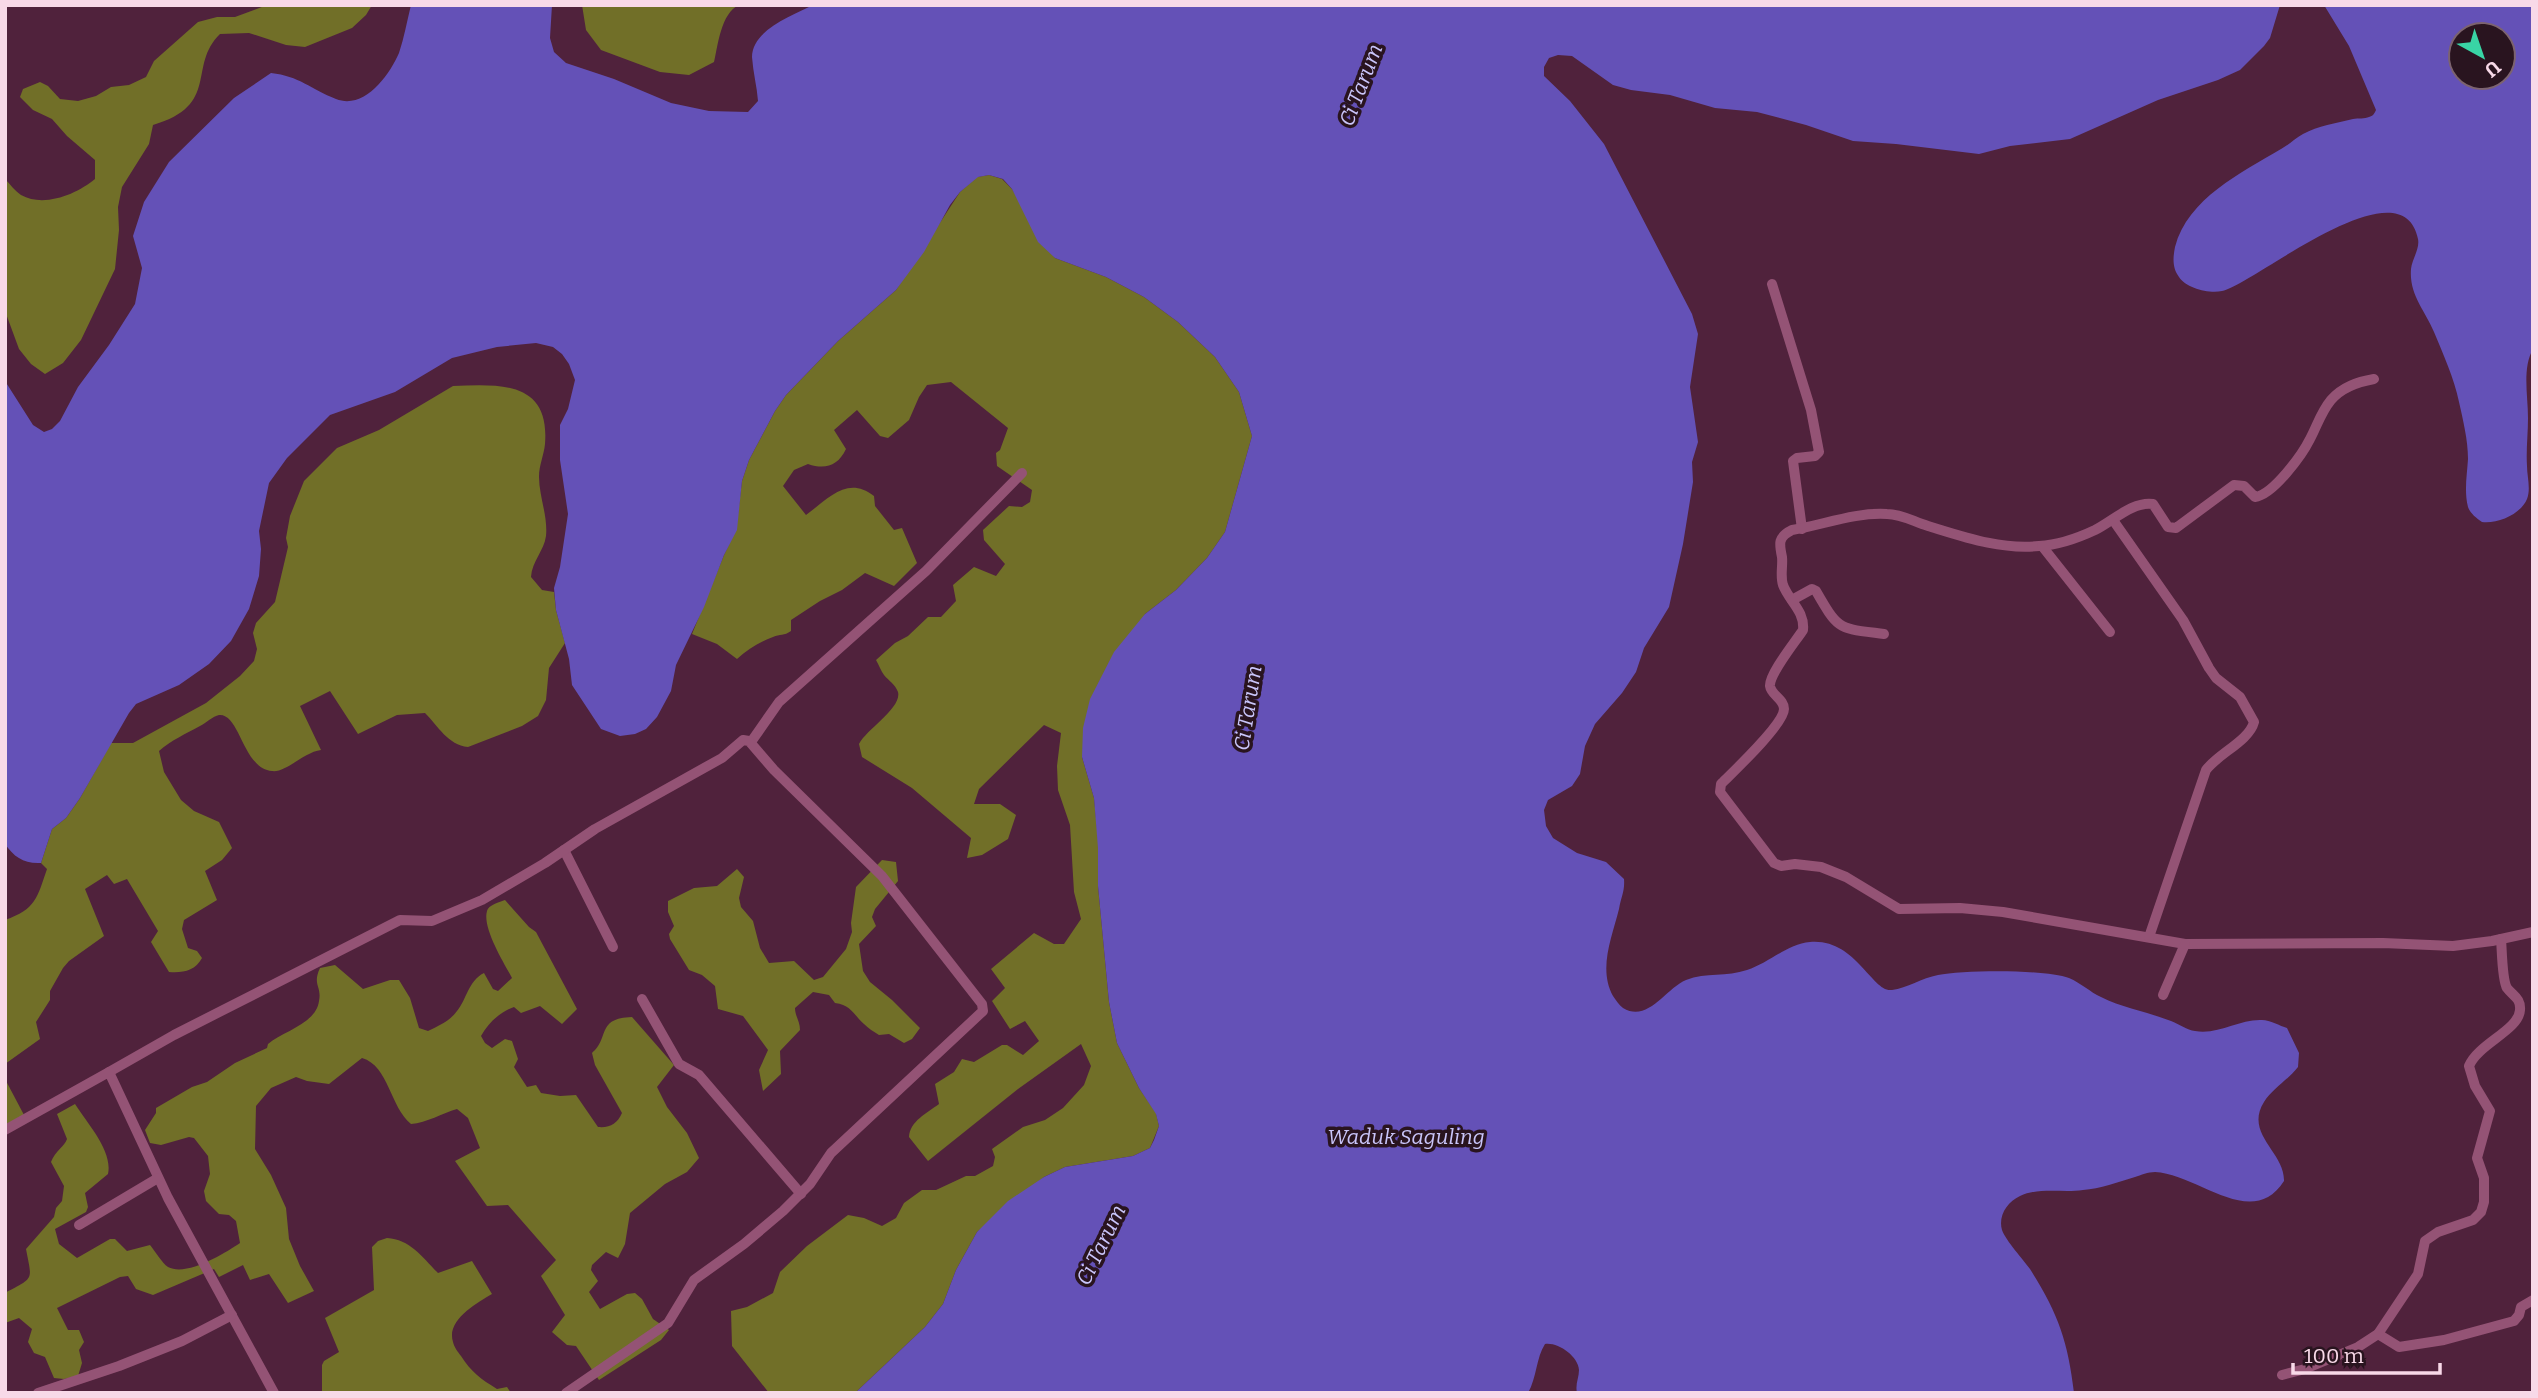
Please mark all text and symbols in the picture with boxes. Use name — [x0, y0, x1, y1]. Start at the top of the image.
north arrow — [2447, 21, 2517, 91]
water label: Ci Tarum — [1333, 40, 1389, 130]
text: U — [2480, 55, 2505, 82]
water label: Ci Tarum — [1228, 664, 1268, 752]
water label: Waduk Saguling — [1327, 1124, 1485, 1150]
water label: Ci Tarum — [1070, 1201, 1132, 1289]
scale bar — [2293, 1332, 2440, 1376]
text: 100 m — [2304, 1343, 2364, 1369]

